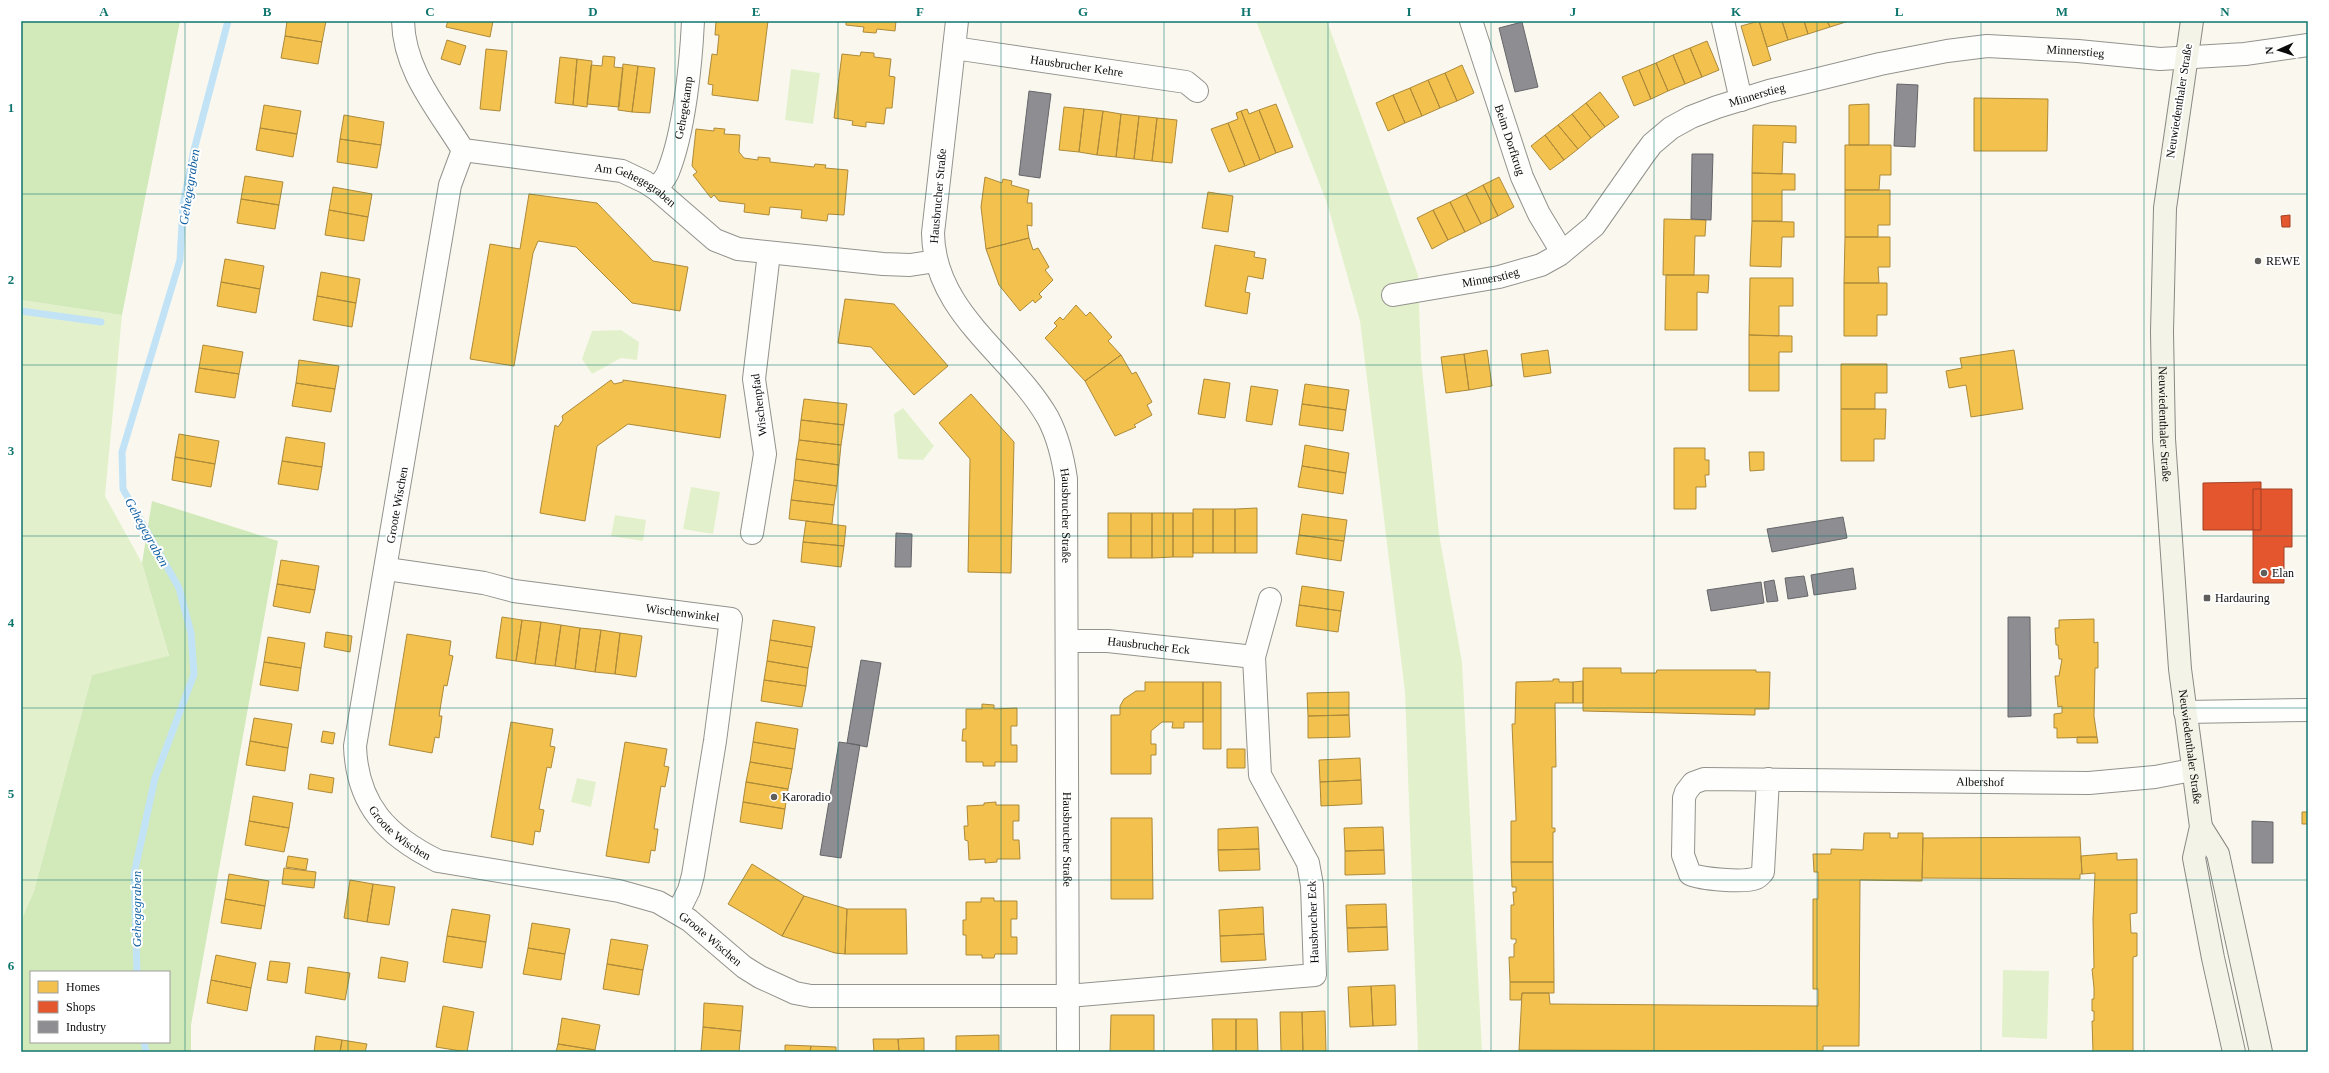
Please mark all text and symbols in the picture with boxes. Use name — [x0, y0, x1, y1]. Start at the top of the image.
text: A — [99, 4, 109, 19]
text: B — [263, 4, 272, 19]
text: C — [425, 4, 435, 19]
text: D — [588, 4, 598, 19]
text: E — [752, 4, 760, 19]
text: F — [916, 4, 924, 19]
text: G — [1078, 4, 1088, 19]
text: H — [1241, 4, 1251, 19]
text: I — [1406, 4, 1412, 19]
text: J — [1570, 4, 1577, 19]
text: K — [1731, 4, 1742, 19]
text: L — [1895, 4, 1904, 19]
text: M — [2056, 4, 2068, 19]
text: N — [2220, 4, 2230, 19]
north arrow — [2259, 30, 2299, 70]
street label: Minnerstieg — [2046, 42, 2105, 61]
street label: Neuwiedenthaler Straße — [2163, 43, 2195, 159]
text: N — [2263, 46, 2275, 55]
street label: Hausbrucher Kehre — [1029, 52, 1124, 80]
street label: Gehegekamp — [671, 76, 695, 141]
street label: Minnerstieg — [1727, 80, 1787, 110]
text: 1 — [8, 100, 14, 115]
street label: Beim Dorfkrug — [1492, 103, 1528, 177]
water label: Gehegegraben — [176, 148, 202, 226]
street label: Hausbrucher Straße — [927, 148, 949, 244]
street label: Am Gehegegraben — [594, 160, 679, 210]
place label: REWE — [2266, 254, 2300, 268]
marker: REWE — [2253, 256, 2263, 266]
street label: Minnerstieg — [1461, 265, 1521, 290]
text: 2 — [8, 272, 14, 287]
street label: Neuwiedenthaler Straße — [2156, 366, 2174, 482]
street label: Wischenpfad — [748, 373, 770, 437]
text: 3 — [8, 443, 15, 458]
street label: Groote Wischen — [383, 466, 411, 544]
street label: Hausbrucher Straße — [1057, 467, 1073, 563]
water label: Gehegegraben — [122, 495, 172, 569]
place label: Elan — [2272, 566, 2294, 580]
marker: Elan — [2259, 568, 2269, 578]
place label: Hardauring — [2215, 591, 2270, 605]
marker: Hardauring — [2202, 593, 2212, 603]
street label: Wischenwinkel — [645, 601, 721, 625]
text: 4 — [8, 615, 15, 630]
street label: Hausbrucher Eck — [1107, 634, 1191, 657]
street label: Neuwiedenthaler Straße — [2176, 688, 2205, 805]
street label: Albershof — [1956, 775, 2004, 789]
text: 5 — [8, 786, 15, 801]
place label: Karoradio — [782, 790, 831, 804]
marker: Karoradio — [769, 792, 779, 802]
street label: Hausbrucher Straße — [1060, 792, 1074, 887]
street label: Groote Wischen — [366, 803, 433, 863]
water label: Gehegegraben — [129, 871, 144, 947]
street label: Hausbrucher Eck — [1305, 880, 1321, 964]
street label: Groote Wischen — [676, 909, 745, 969]
text: 6 — [8, 958, 15, 973]
legend — [30, 971, 170, 1043]
text: Homes — [66, 980, 100, 994]
text: Shops — [66, 1000, 96, 1014]
text: Industry — [66, 1020, 106, 1034]

